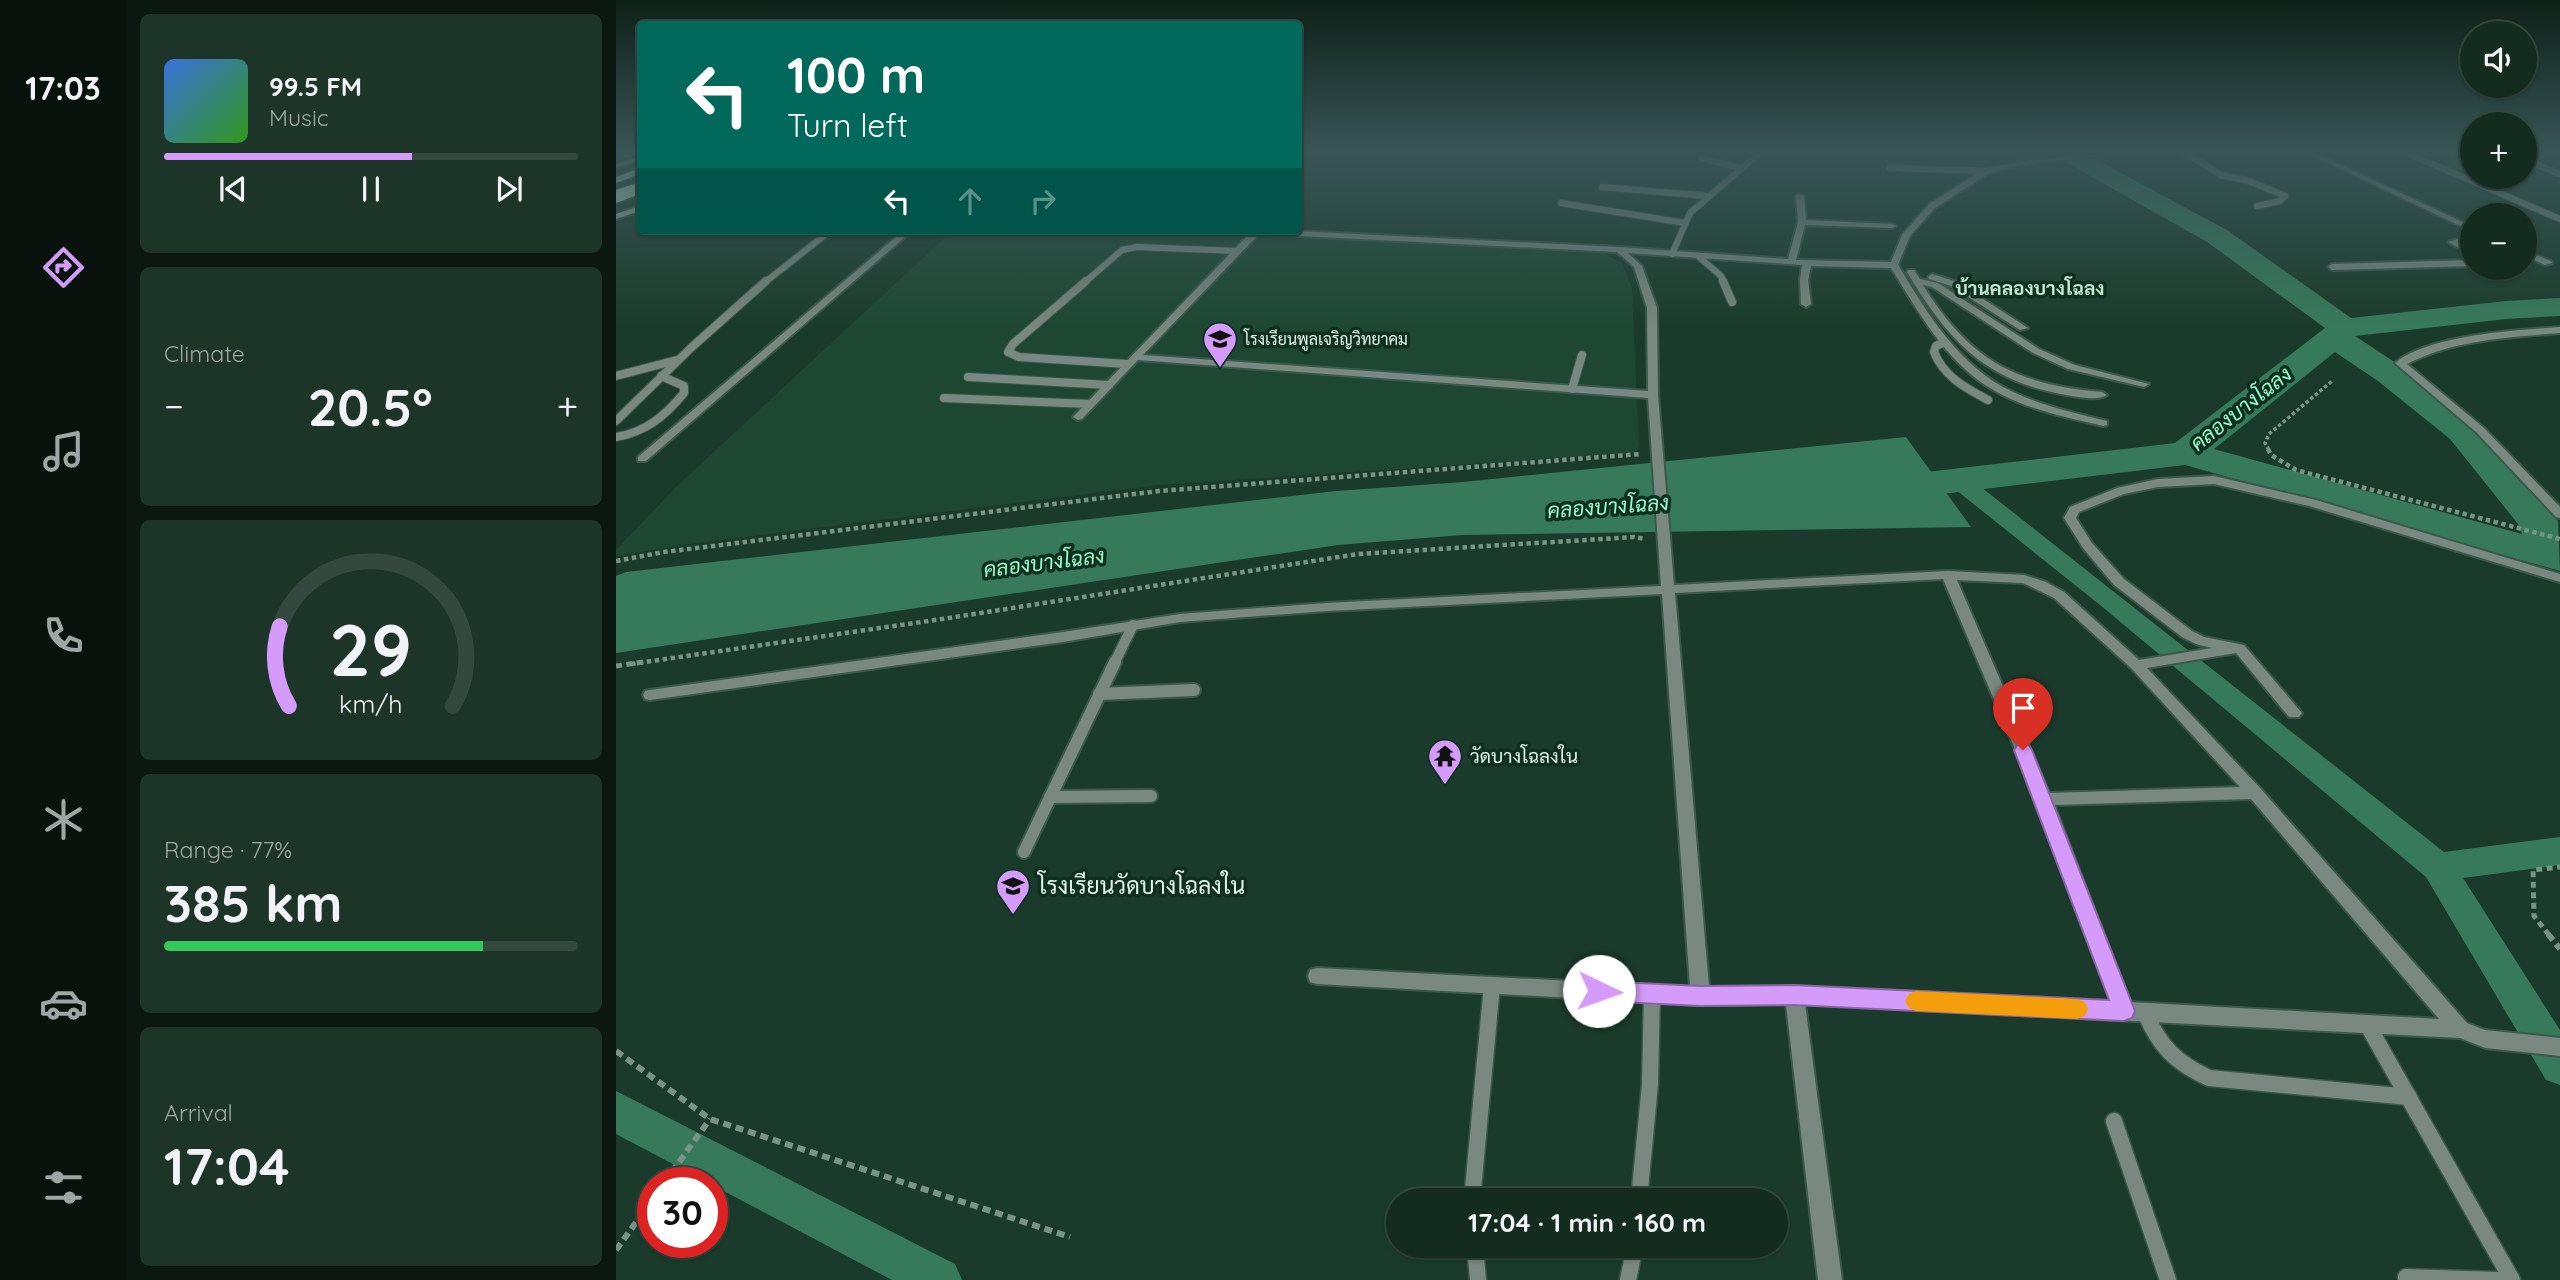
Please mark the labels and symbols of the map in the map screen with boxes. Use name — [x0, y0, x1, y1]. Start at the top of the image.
district label: บ้านคลองบางโฉลง — [1955, 276, 2105, 300]
school or university icon: โรงเรียนพูลเจริญวิทยาคม — [1201, 320, 1239, 369]
place label: โรงเรียนพูลเจริญวิทยาคม — [1243, 328, 1408, 351]
water label: คลองบางโฉลง — [2184, 361, 2296, 456]
water label: คลองบางโฉลง — [1546, 489, 1670, 523]
water label: คลองบางโฉลง — [982, 542, 1106, 582]
pin — [1993, 678, 2053, 750]
temple icon: วัดบางโฉลงใน — [1426, 737, 1464, 786]
place label: วัดบางโฉลงใน — [1470, 744, 1578, 768]
school or university icon: โรงเรียนวัดบางโฉลงใน — [994, 867, 1032, 916]
place label: โรงเรียนวัดบางโฉลงใน — [1036, 870, 1245, 900]
position arrow — [1562, 954, 1636, 1028]
speed limit sign: 30 — [637, 1167, 728, 1258]

